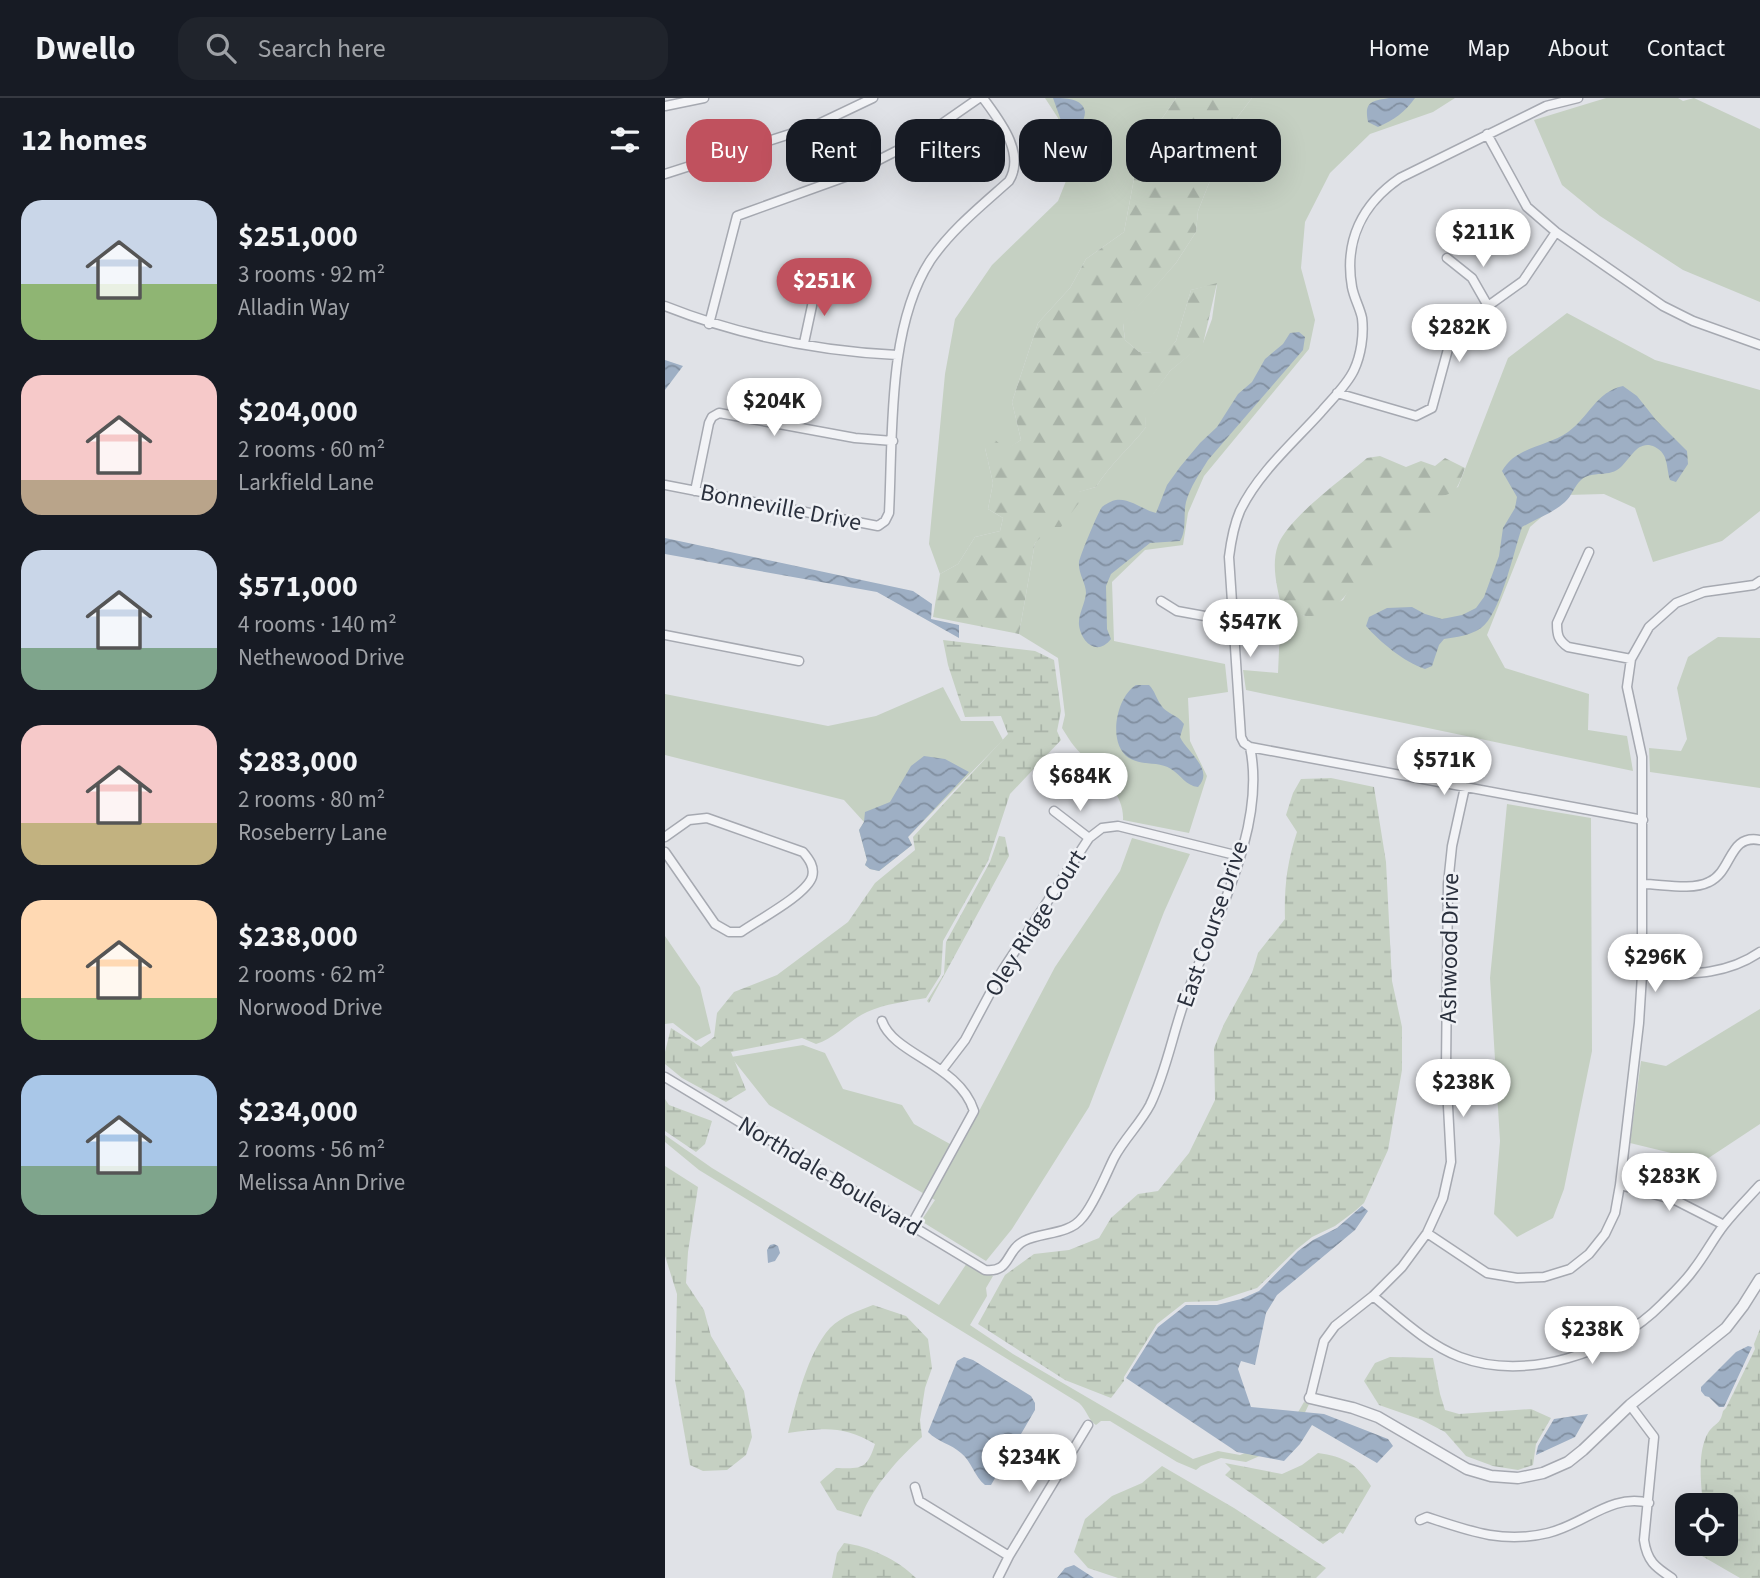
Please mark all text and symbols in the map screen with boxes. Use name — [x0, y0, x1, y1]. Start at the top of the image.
search box — [178, 17, 668, 80]
text: Dwello — [35, 25, 136, 72]
icon: search — [202, 29, 240, 67]
text: Search here — [258, 30, 386, 67]
text: Home — [1369, 31, 1429, 66]
text: Map — [1467, 31, 1510, 66]
text: About — [1548, 31, 1609, 66]
text: Contact — [1647, 31, 1725, 66]
text: 12 homes — [21, 119, 147, 162]
chip: Buy — [686, 119, 772, 182]
chip: Rent — [786, 119, 881, 182]
chip: Filters — [895, 119, 1005, 182]
chip: New — [1019, 119, 1112, 182]
chip: Apartment — [1126, 119, 1281, 182]
icon: filters — [606, 121, 644, 159]
pin: $211K — [1434, 209, 1532, 269]
text: $251,000 — [238, 215, 358, 258]
text: $211K — [1452, 215, 1514, 248]
icon: home — [77, 228, 161, 312]
text: 3 rooms · 92 m² — [238, 258, 385, 291]
pin: $251K — [775, 258, 873, 318]
text: $251K — [793, 264, 855, 297]
text: Alladin Way — [238, 291, 349, 324]
pin: $282K — [1410, 304, 1508, 364]
text: $282K — [1428, 310, 1490, 343]
pin: $204K — [725, 378, 823, 438]
text: $204K — [743, 384, 805, 417]
text: $204,000 — [238, 390, 358, 433]
icon: home — [77, 403, 161, 487]
text: 2 rooms · 60 m² — [238, 433, 385, 466]
text: Larkfield Lane — [238, 466, 374, 499]
street label: Bonneville Drive — [697, 475, 864, 540]
text: $571,000 — [238, 565, 358, 608]
icon: home — [77, 578, 161, 662]
pin: $547K — [1201, 600, 1299, 659]
text: $547K — [1219, 605, 1281, 638]
text: 4 rooms · 140 m² — [238, 608, 397, 641]
text: Nethewood Drive — [238, 641, 404, 674]
pin: $571K — [1395, 738, 1493, 797]
text: $283,000 — [238, 740, 358, 783]
text: $571K — [1413, 743, 1475, 776]
icon: home — [77, 753, 161, 837]
pin: $684K — [1031, 754, 1129, 813]
text: $684K — [1049, 759, 1111, 792]
text: 2 rooms · 80 m² — [238, 783, 385, 816]
text: Roseberry Lane — [238, 816, 387, 849]
street label: East Course Drive — [1168, 836, 1257, 1012]
street label: Oley Ridge Court — [976, 843, 1095, 1004]
street label: Ashwood Drive — [1431, 873, 1468, 1023]
text: $238,000 — [238, 915, 358, 958]
icon: home — [77, 928, 161, 1012]
pin: $296K — [1606, 934, 1704, 994]
text: $296K — [1624, 940, 1686, 973]
text: 2 rooms · 62 m² — [238, 958, 385, 991]
text: Norwood Drive — [238, 991, 382, 1024]
pin: $238K — [1414, 1060, 1512, 1119]
text: $238K — [1432, 1065, 1494, 1098]
text: $234,000 — [238, 1090, 358, 1133]
icon: home — [77, 1103, 161, 1187]
street label: Northdale Boulevard — [731, 1108, 928, 1245]
text: 2 rooms · 56 m² — [238, 1133, 385, 1166]
pin: $283K — [1620, 1154, 1718, 1213]
text: $283K — [1638, 1159, 1700, 1192]
text: Melissa Ann Drive — [238, 1166, 405, 1199]
pin: $238K — [1543, 1306, 1641, 1366]
text: $238K — [1561, 1312, 1623, 1345]
pin: $234K — [980, 1434, 1078, 1494]
text: $234K — [998, 1440, 1060, 1473]
map controls — [1675, 1493, 1738, 1556]
button: locate — [1675, 1493, 1738, 1556]

